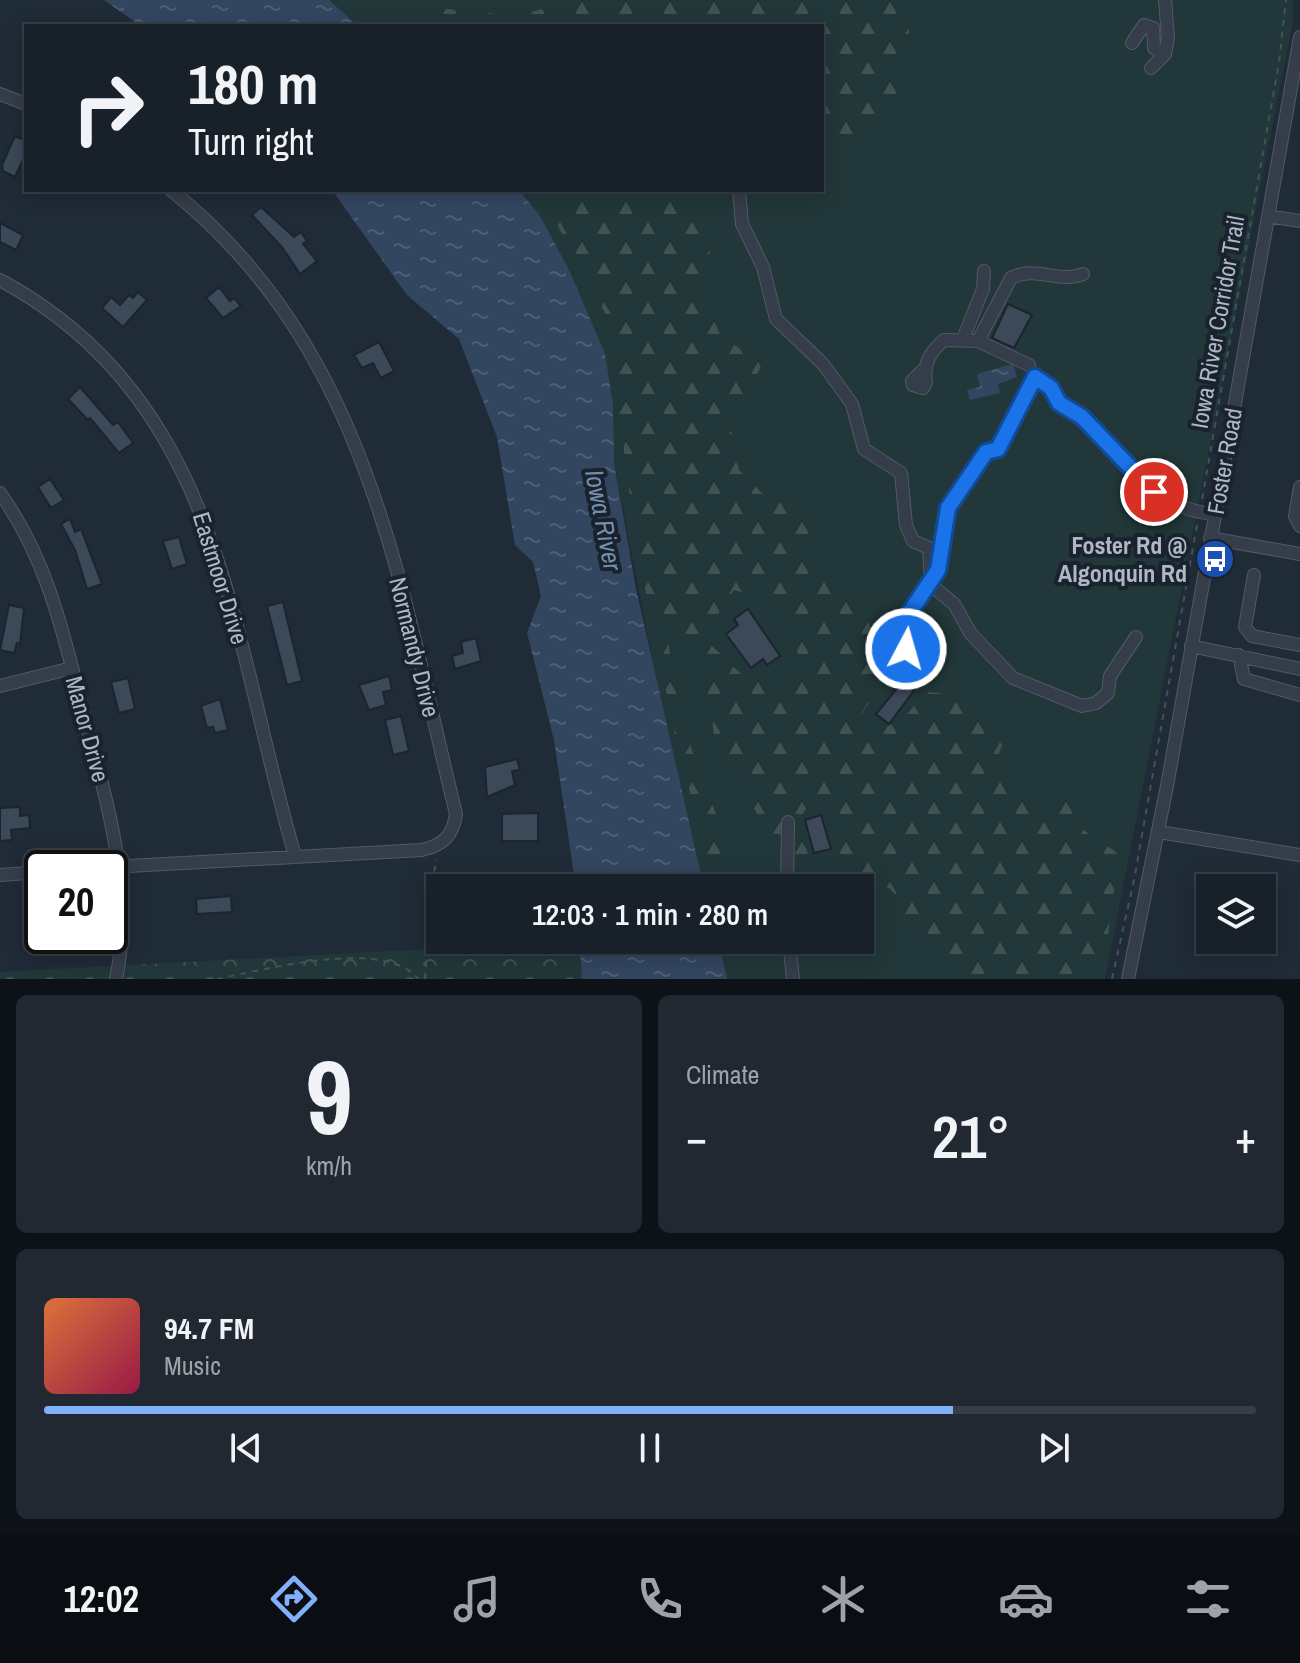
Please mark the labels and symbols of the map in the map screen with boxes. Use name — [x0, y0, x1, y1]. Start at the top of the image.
street label: Iowa River Corridor Trail — [1183, 213, 1251, 431]
street label: Foster Road — [1199, 405, 1249, 517]
pin — [1120, 458, 1188, 526]
water label: Iowa River — [577, 467, 631, 574]
street label: Eastmoor Drive — [186, 508, 256, 648]
place label: Foster Rd @ Algonquin Rd — [1058, 529, 1187, 589]
bus stop icon: Foster Rd @ Algonquin Rd — [1194, 538, 1236, 580]
street label: Normandy Drive — [382, 574, 448, 720]
position arrow — [864, 607, 948, 691]
street label: Manor Drive — [59, 673, 117, 785]
speed limit sign: 20 — [24, 850, 128, 954]

